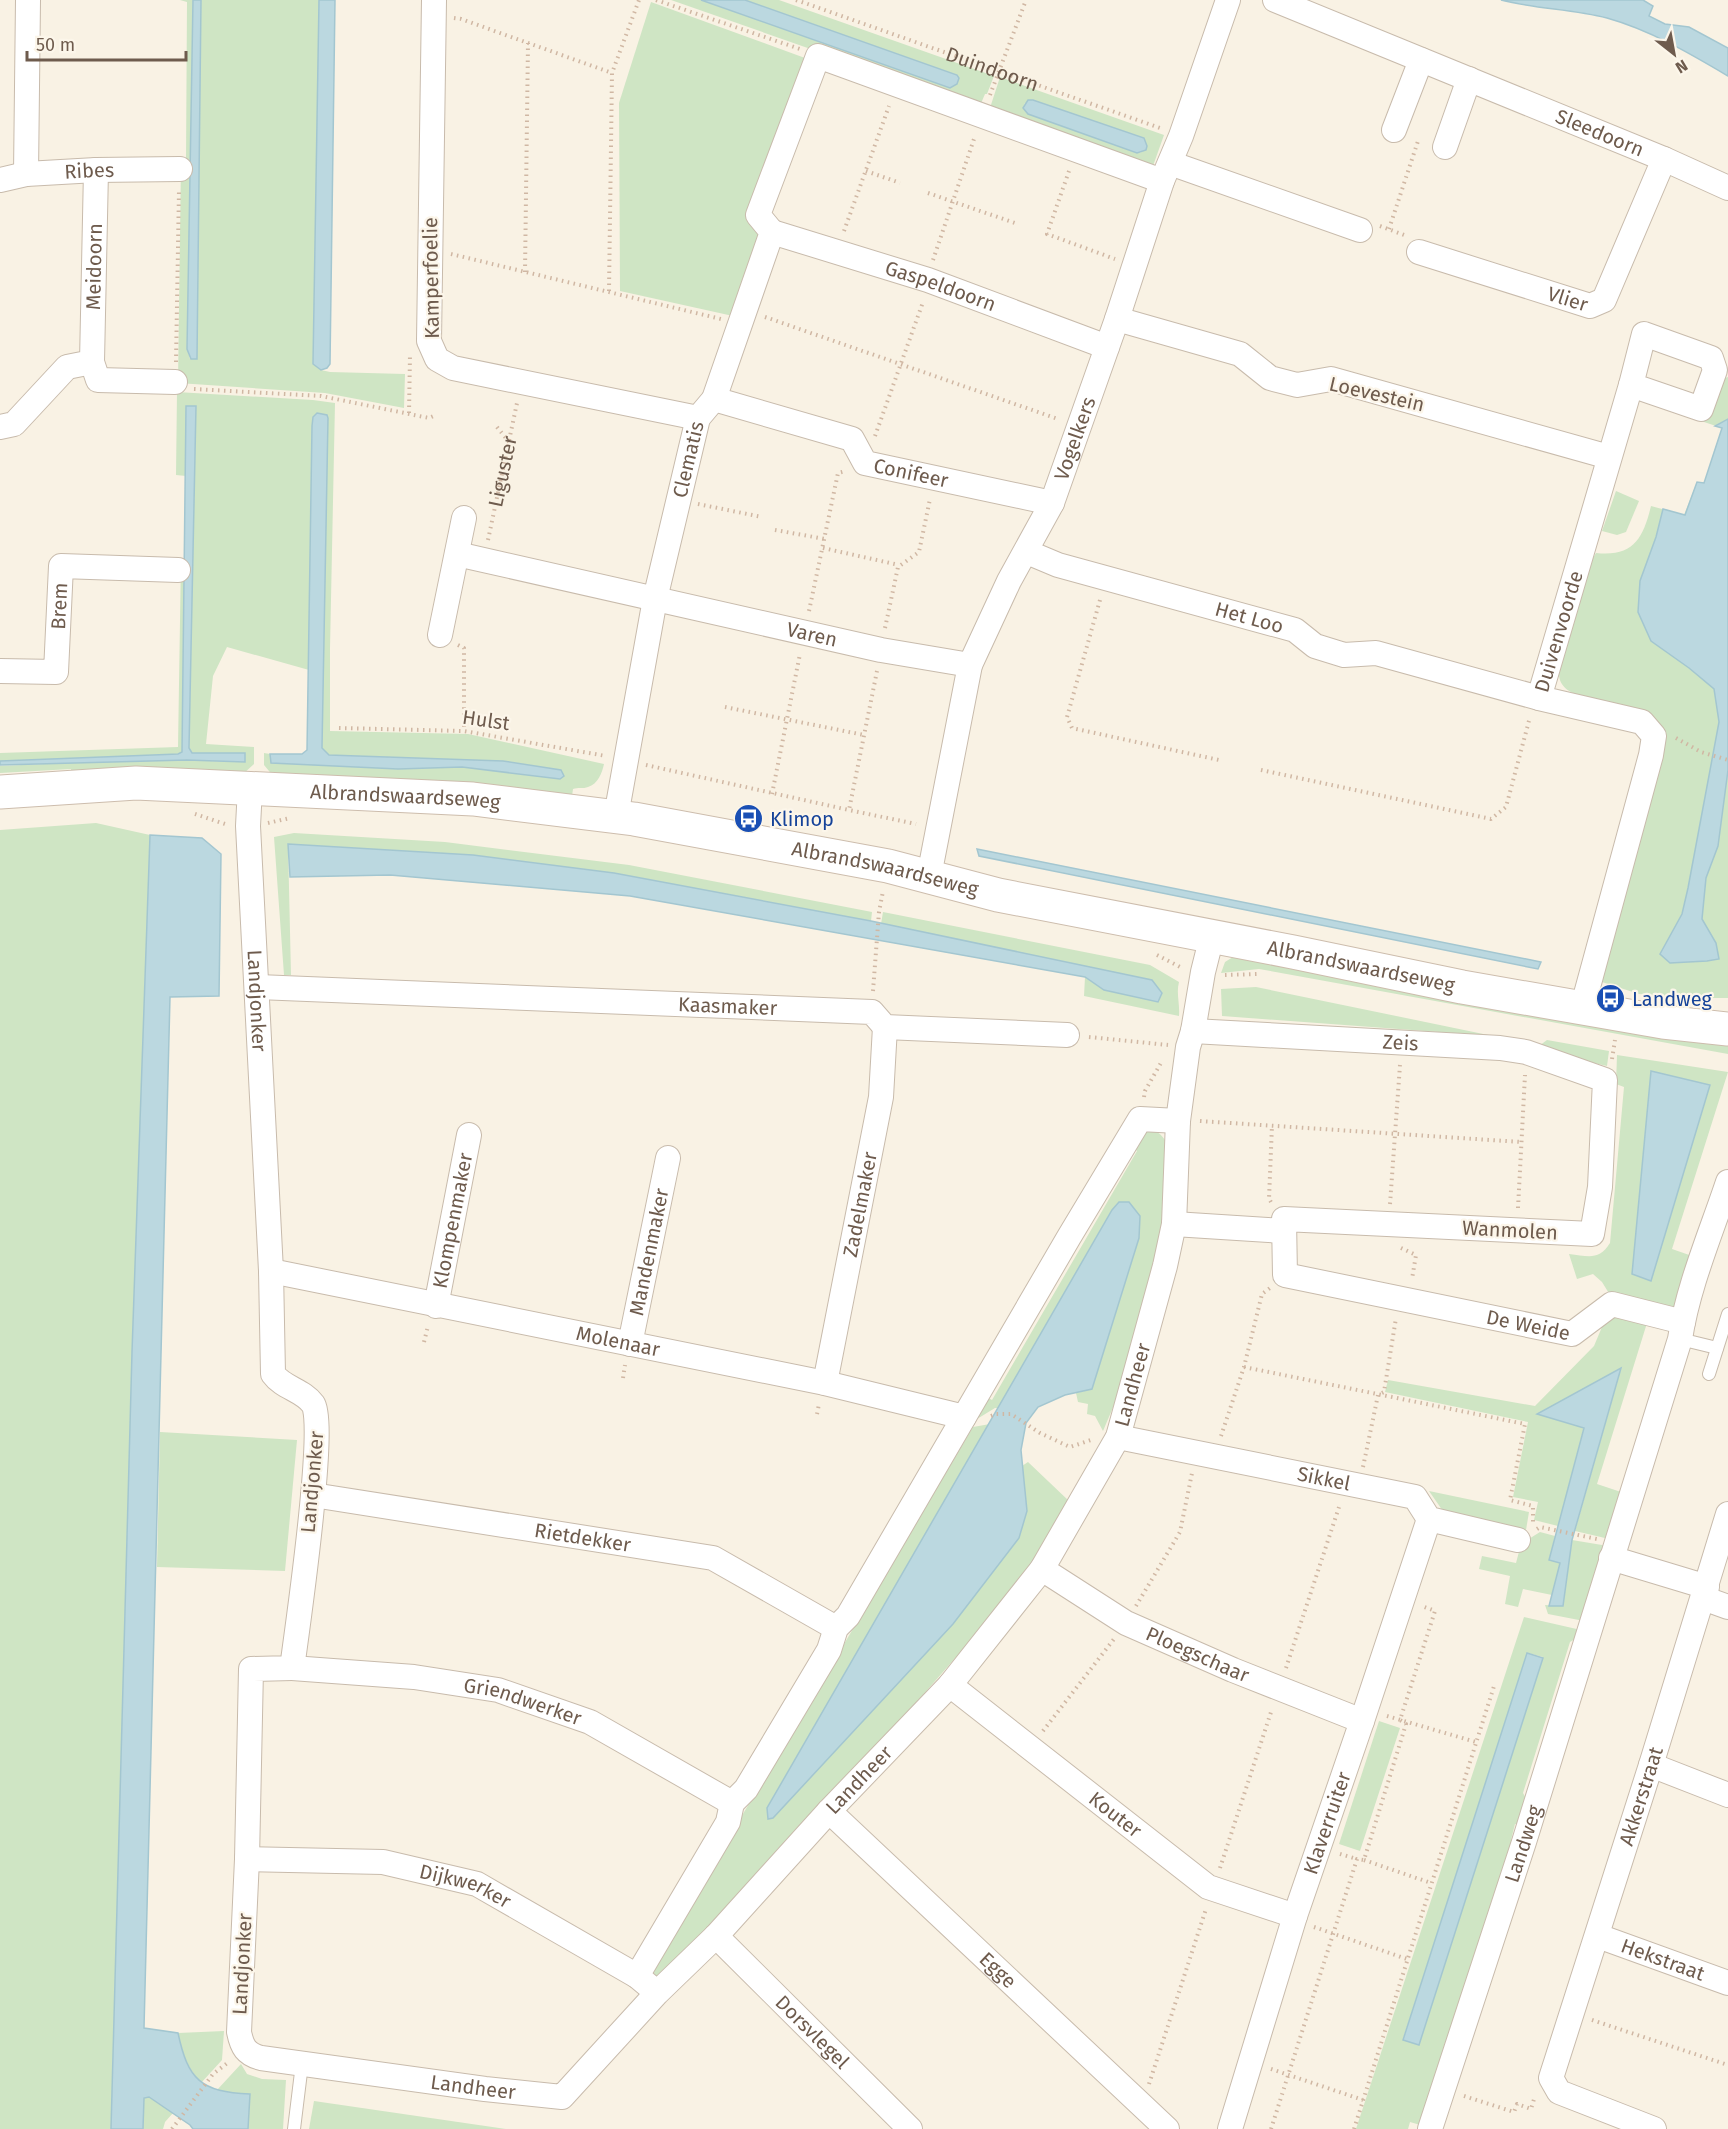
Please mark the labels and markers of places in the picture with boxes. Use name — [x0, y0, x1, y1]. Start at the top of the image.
bus stop icon: Klimop — [733, 803, 765, 835]
place label: Klimop — [770, 807, 834, 831]
bus stop icon: Landweg — [1595, 983, 1627, 1015]
place label: Landweg — [1632, 987, 1713, 1011]

